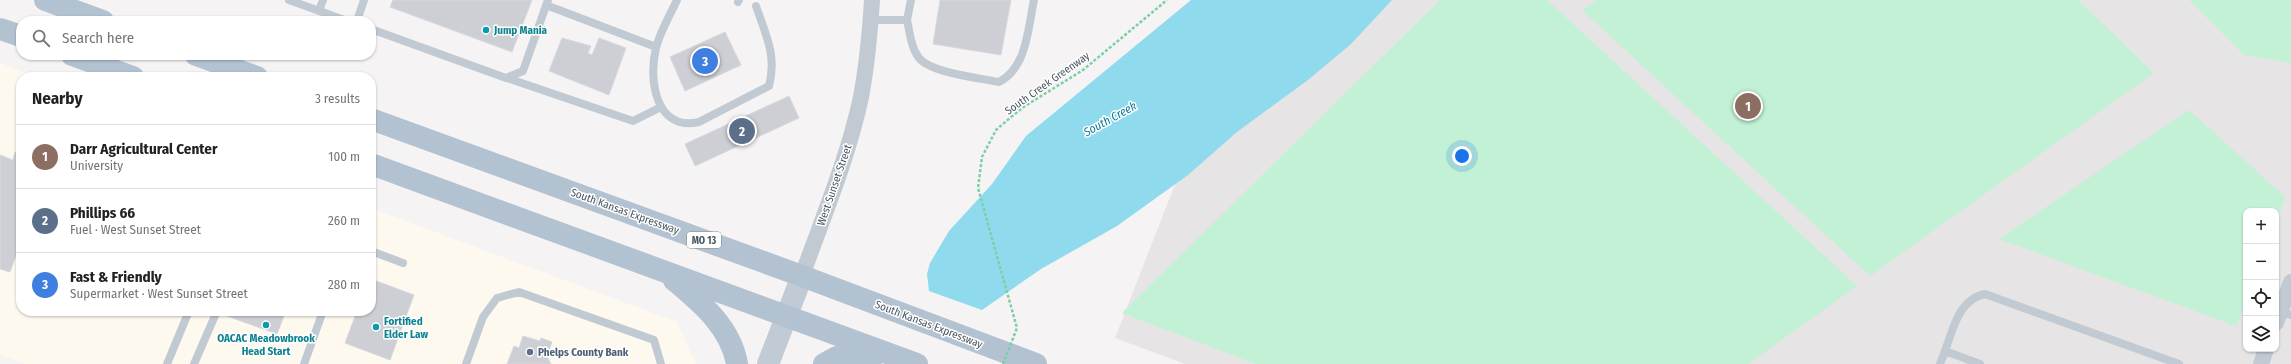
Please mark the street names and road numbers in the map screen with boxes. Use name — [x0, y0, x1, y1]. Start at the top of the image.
street label: South Creek Greenway — [1003, 49, 1092, 117]
street label: West Sunset Street — [815, 143, 855, 227]
street label: South Kansas Expressway — [569, 186, 681, 237]
road number: MO 13 — [687, 232, 721, 248]
street label: South Kansas Expressway — [873, 298, 985, 351]

